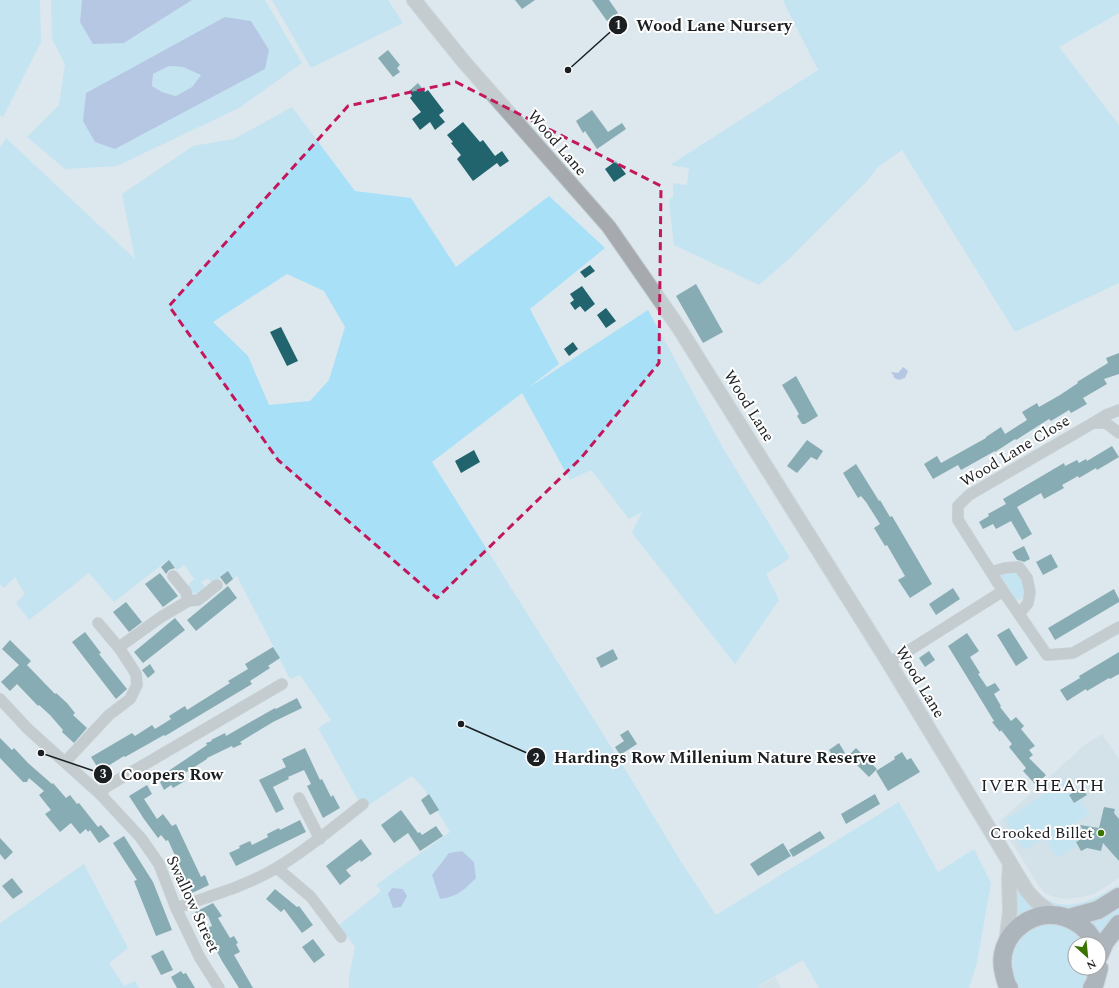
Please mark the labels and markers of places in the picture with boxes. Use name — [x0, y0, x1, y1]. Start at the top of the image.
callout: Wood Lane Nursery — [608, 10, 800, 39]
callout: Hardings Row Millenium Nature Reserve — [526, 743, 884, 772]
callout: Coopers Row — [93, 759, 231, 788]
place label: Crooked Billet — [990, 821, 1093, 845]
marker: Crooked Billet — [1096, 828, 1106, 838]

